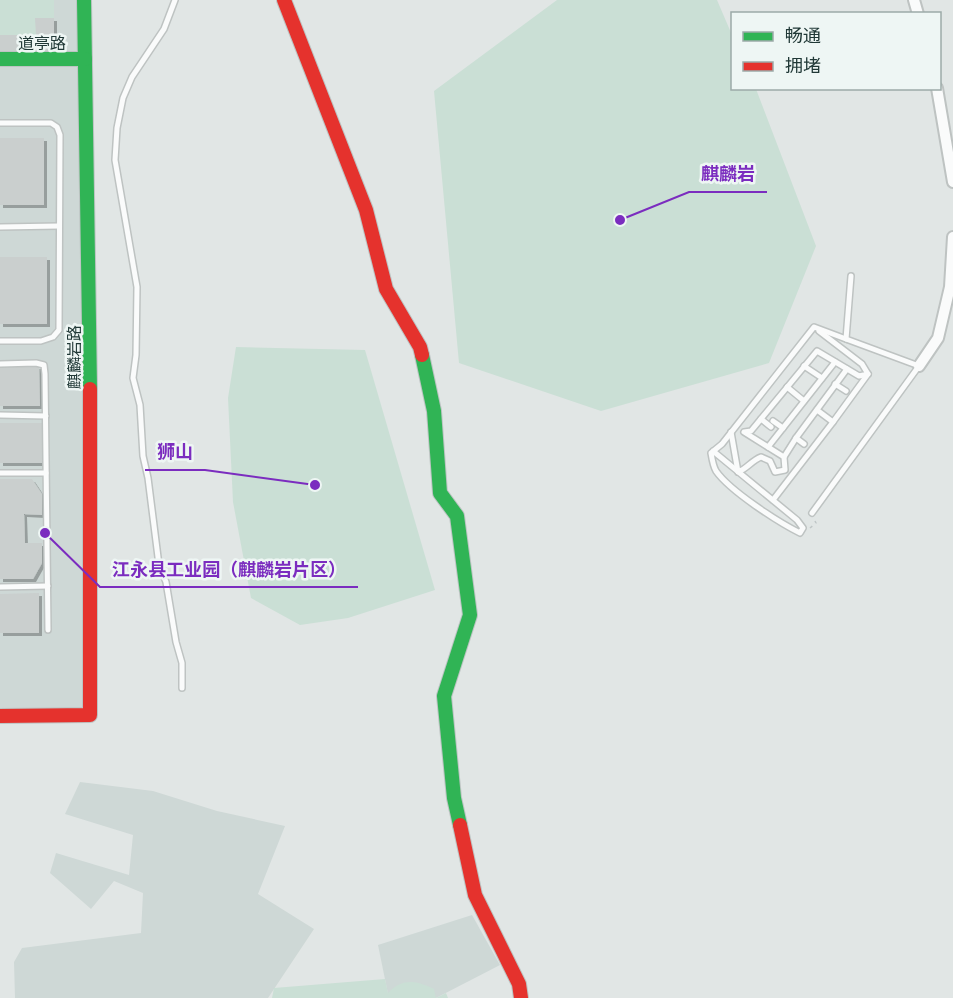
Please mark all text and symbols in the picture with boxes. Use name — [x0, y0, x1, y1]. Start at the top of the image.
legend — [731, 12, 941, 90]
text: 畅通 — [785, 24, 821, 46]
street label: 道亭路 — [18, 33, 66, 52]
text: 拥堵 — [785, 54, 821, 76]
callout: 麒麟岩 — [689, 156, 767, 192]
text: 麒麟岩 — [701, 162, 755, 184]
street label: 麒麟岩路 — [64, 325, 83, 389]
callout: 狮山 — [145, 434, 205, 470]
text: 狮山 — [157, 440, 193, 462]
callout: 江永县工业园（麒麟岩片区） — [100, 551, 358, 587]
text: 江永县工业园（麒麟岩片区） — [112, 558, 346, 580]

